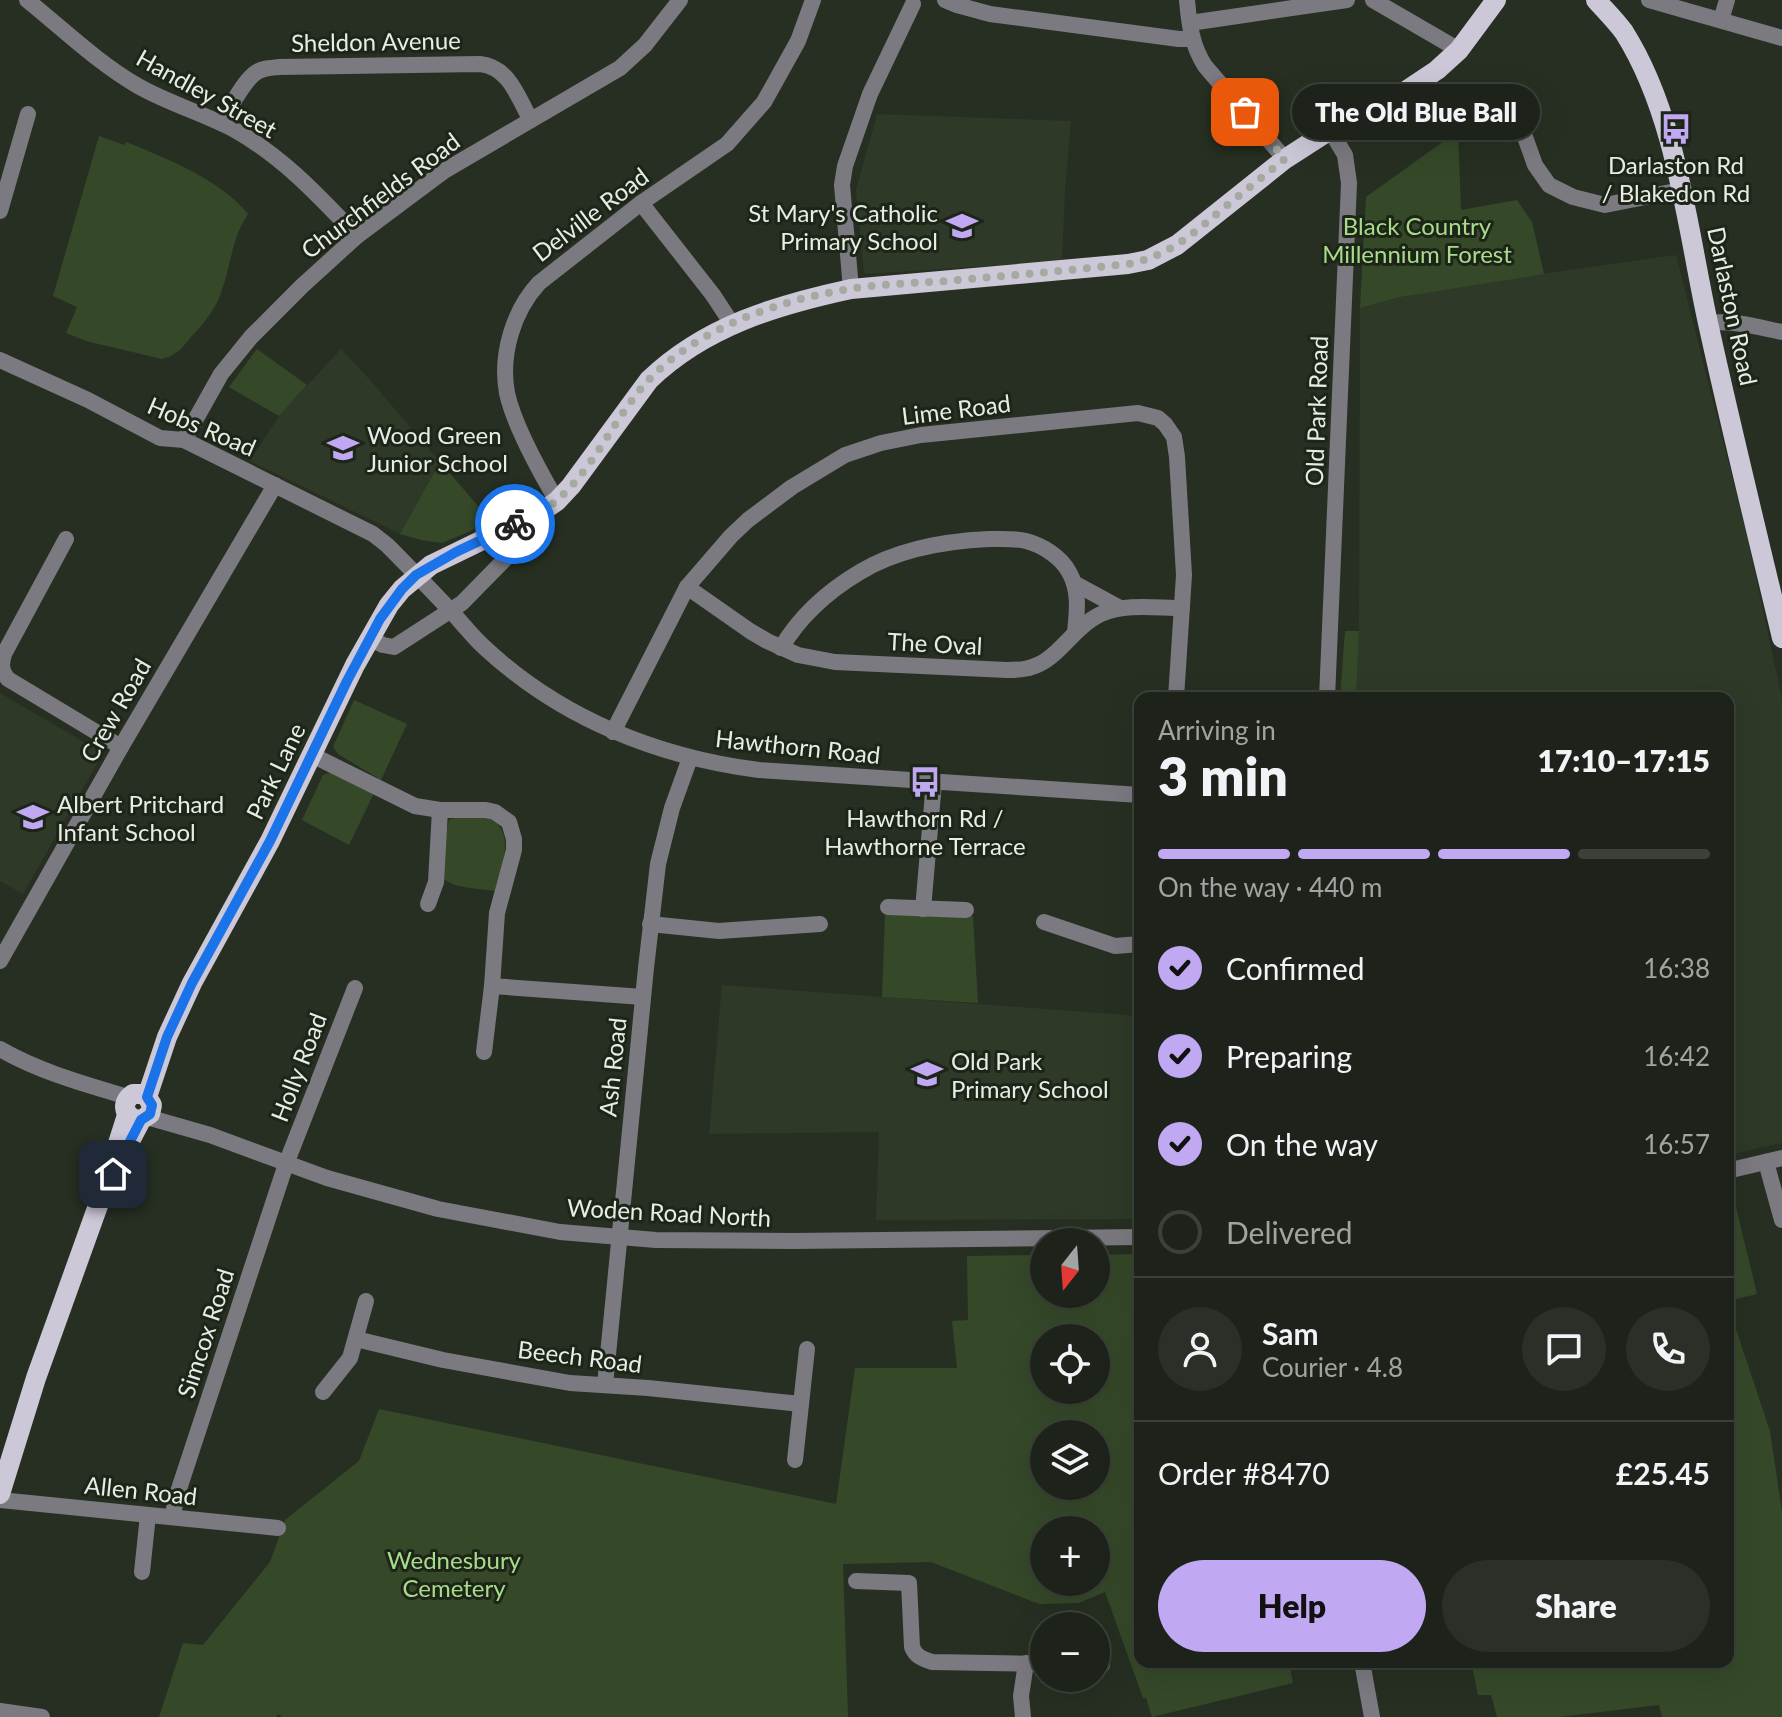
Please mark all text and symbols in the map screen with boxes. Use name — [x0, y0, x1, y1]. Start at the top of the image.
street label: Sheldon Avenue — [291, 25, 461, 57]
street label: Handley Street — [132, 43, 283, 144]
pin — [1211, 78, 1279, 146]
callout: The Old Blue Ball — [1293, 84, 1541, 140]
icon: bag — [1223, 90, 1267, 134]
text: The Old Blue Ball — [1315, 96, 1517, 128]
bus stop icon: Darlaston Rd / Blakedon Rd — [1659, 112, 1693, 146]
street label: Churchfields Road — [295, 126, 465, 264]
place label: Darlaston Rd / Blakedon Rd — [1602, 150, 1750, 207]
street label: Delville Road — [526, 161, 654, 267]
place label: St Mary's Catholic Primary School — [748, 198, 938, 255]
school or university icon: St Mary's Catholic Primary School — [945, 209, 979, 243]
park label: Black Country Millennium Forest — [1322, 211, 1512, 268]
street label: Darlaston Road — [1702, 224, 1764, 388]
street label: Old Park Road — [1299, 335, 1333, 487]
street label: Lime Road — [900, 388, 1012, 430]
street label: Hobs Road — [144, 390, 260, 462]
place label: Wood Green Junior School — [367, 420, 508, 477]
school or university icon: Wood Green Junior School — [326, 431, 360, 465]
courier — [475, 484, 555, 564]
icon: bike — [493, 502, 537, 546]
street label: The Oval — [887, 626, 983, 660]
street label: Crew Road — [74, 653, 156, 767]
text: Arriving in — [1158, 714, 1276, 746]
street label: Park Lane — [239, 718, 311, 824]
street label: Hawthorn Road — [714, 723, 882, 769]
text: 17:10–17:15 — [1537, 742, 1710, 778]
text: 3 min — [1158, 745, 1288, 807]
bus stop icon: Hawthorn Rd / Hawthorne Terrace — [908, 765, 942, 799]
place label: Albert Pritchard Infant School — [57, 789, 224, 846]
school or university icon: Albert Pritchard Infant School — [16, 800, 50, 834]
place label: Hawthorn Rd / Hawthorne Terrace — [824, 803, 1026, 860]
text: On the way · 440 m — [1158, 871, 1382, 903]
icon: check — [1158, 946, 1202, 990]
text: Confirmed — [1226, 950, 1365, 986]
text: 16:38 — [1643, 952, 1710, 984]
street label: Holly Road — [264, 1009, 332, 1125]
street label: Ash Road — [592, 1016, 632, 1118]
icon: check — [1158, 1034, 1202, 1078]
text: Preparing — [1226, 1038, 1352, 1074]
text: 16:42 — [1643, 1040, 1710, 1072]
place label: Old Park Primary School — [951, 1046, 1109, 1103]
school or university icon: Old Park Primary School — [910, 1057, 944, 1091]
icon: check — [1158, 1122, 1202, 1166]
text: On the way — [1226, 1126, 1378, 1162]
text: 16:57 — [1643, 1128, 1710, 1160]
pin — [79, 1140, 147, 1208]
icon: home — [91, 1152, 135, 1196]
street label: Woden Road North — [566, 1192, 772, 1232]
text: Delivered — [1226, 1214, 1353, 1250]
north arrow — [1030, 1228, 1110, 1308]
map controls — [1030, 1228, 1110, 1692]
street label: Simcox Road — [170, 1265, 240, 1401]
button: person — [1158, 1307, 1242, 1391]
button: chat — [1522, 1307, 1606, 1391]
button: phone — [1626, 1307, 1710, 1391]
text: Sam — [1262, 1315, 1319, 1351]
button: locate — [1030, 1324, 1110, 1404]
street label: Beech Road — [516, 1334, 644, 1378]
text: Courier · 4.8 — [1262, 1351, 1403, 1383]
button: layers — [1030, 1420, 1110, 1500]
text: Order #8470 — [1158, 1455, 1330, 1491]
text: £25.45 — [1616, 1455, 1710, 1491]
street label: Allen Road — [83, 1470, 199, 1510]
button: + — [1030, 1516, 1110, 1596]
park label: Wednesbury Cemetery — [387, 1545, 522, 1602]
button: Help — [1158, 1560, 1426, 1652]
button: Share — [1442, 1560, 1710, 1652]
button: − — [1030, 1612, 1110, 1692]

